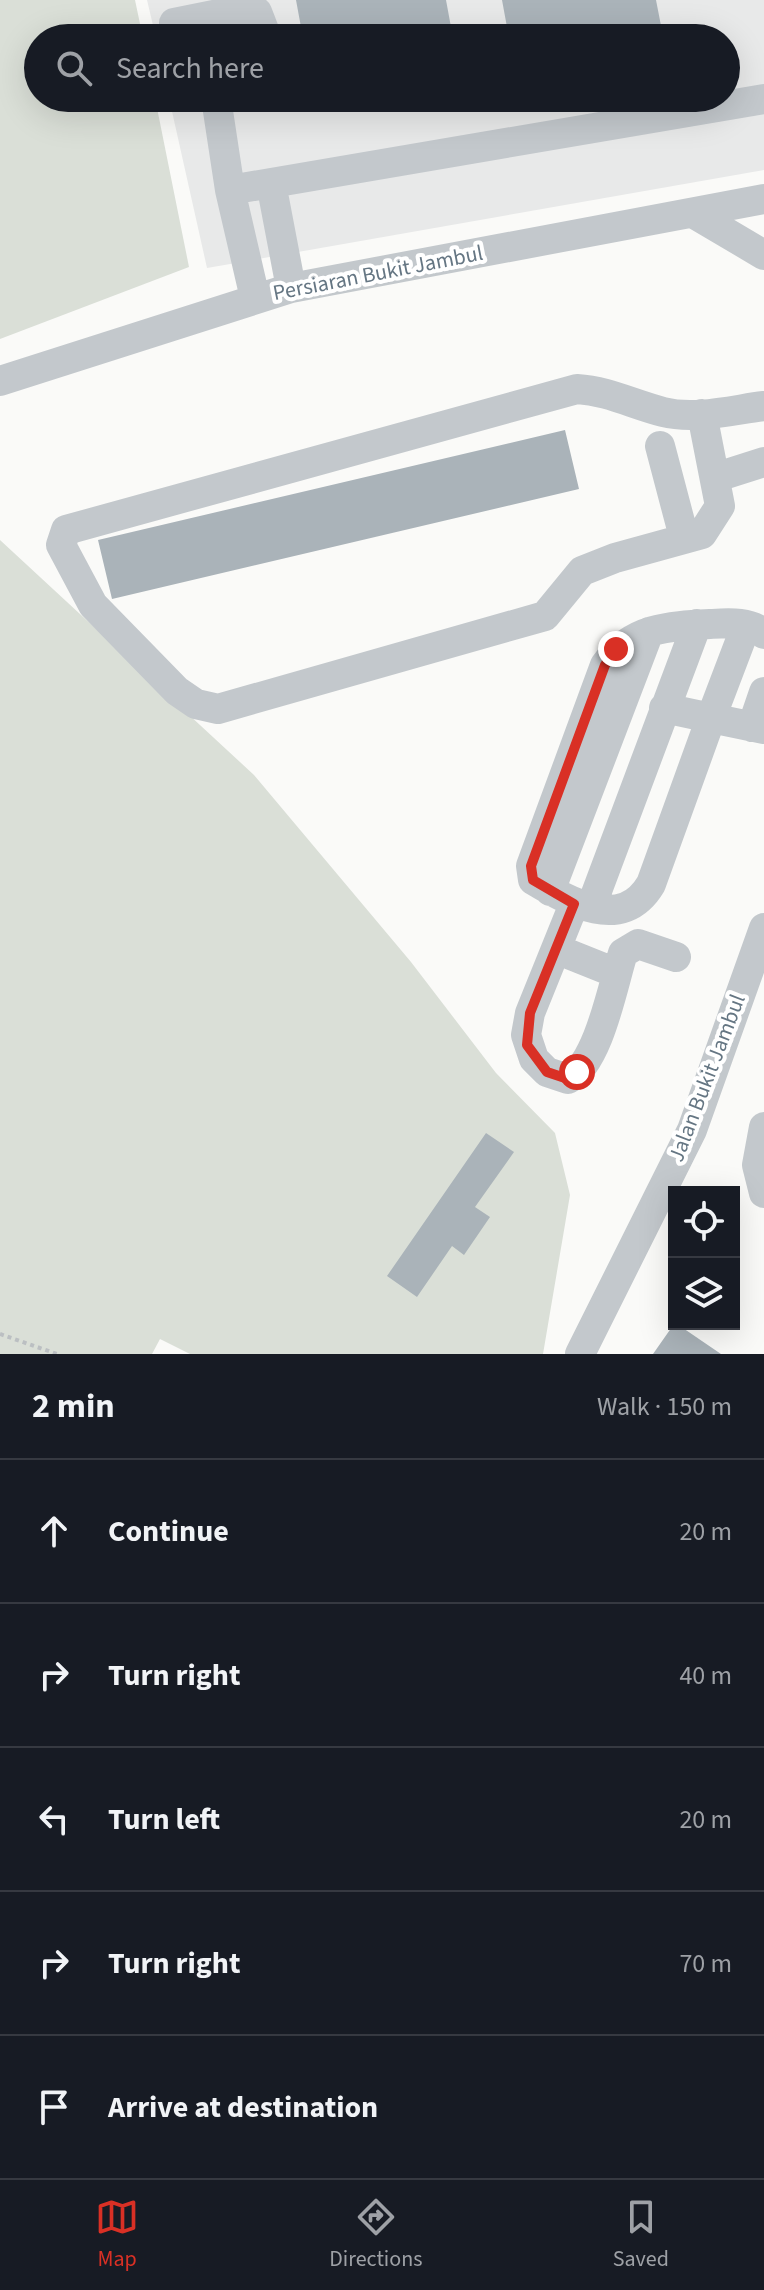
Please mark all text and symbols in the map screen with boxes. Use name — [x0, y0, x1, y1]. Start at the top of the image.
search box — [24, 24, 740, 112]
icon: search — [52, 46, 96, 90]
text: Search here — [116, 47, 264, 90]
street label: Persiaran Bukit Jambul — [270, 237, 486, 309]
route end — [598, 631, 634, 667]
street label: Jalan Bukit Jambul — [660, 989, 754, 1167]
route start — [559, 1054, 595, 1090]
map controls — [668, 1186, 740, 1330]
button: locate — [668, 1186, 740, 1258]
button: layers — [668, 1258, 740, 1330]
text: 2 min — [32, 1382, 115, 1431]
text: Walk · 150 m — [597, 1388, 732, 1425]
icon: ahead — [32, 1509, 76, 1553]
text: Continue — [108, 1510, 229, 1553]
text: 20 m — [679, 1513, 732, 1550]
icon: right — [32, 1653, 76, 1697]
text: Turn right — [108, 1654, 240, 1697]
text: 40 m — [679, 1657, 732, 1694]
icon: left — [32, 1797, 76, 1841]
text: Turn left — [108, 1798, 220, 1841]
text: 20 m — [679, 1801, 732, 1838]
icon: right — [32, 1941, 76, 1985]
text: Turn right — [108, 1942, 240, 1985]
text: 70 m — [679, 1945, 732, 1982]
icon: arrive — [32, 2085, 76, 2129]
text: Arrive at destination — [108, 2086, 378, 2129]
tab: Map — [95, 2195, 139, 2275]
tab: Directions — [329, 2195, 422, 2275]
tab: Saved — [613, 2195, 669, 2275]

